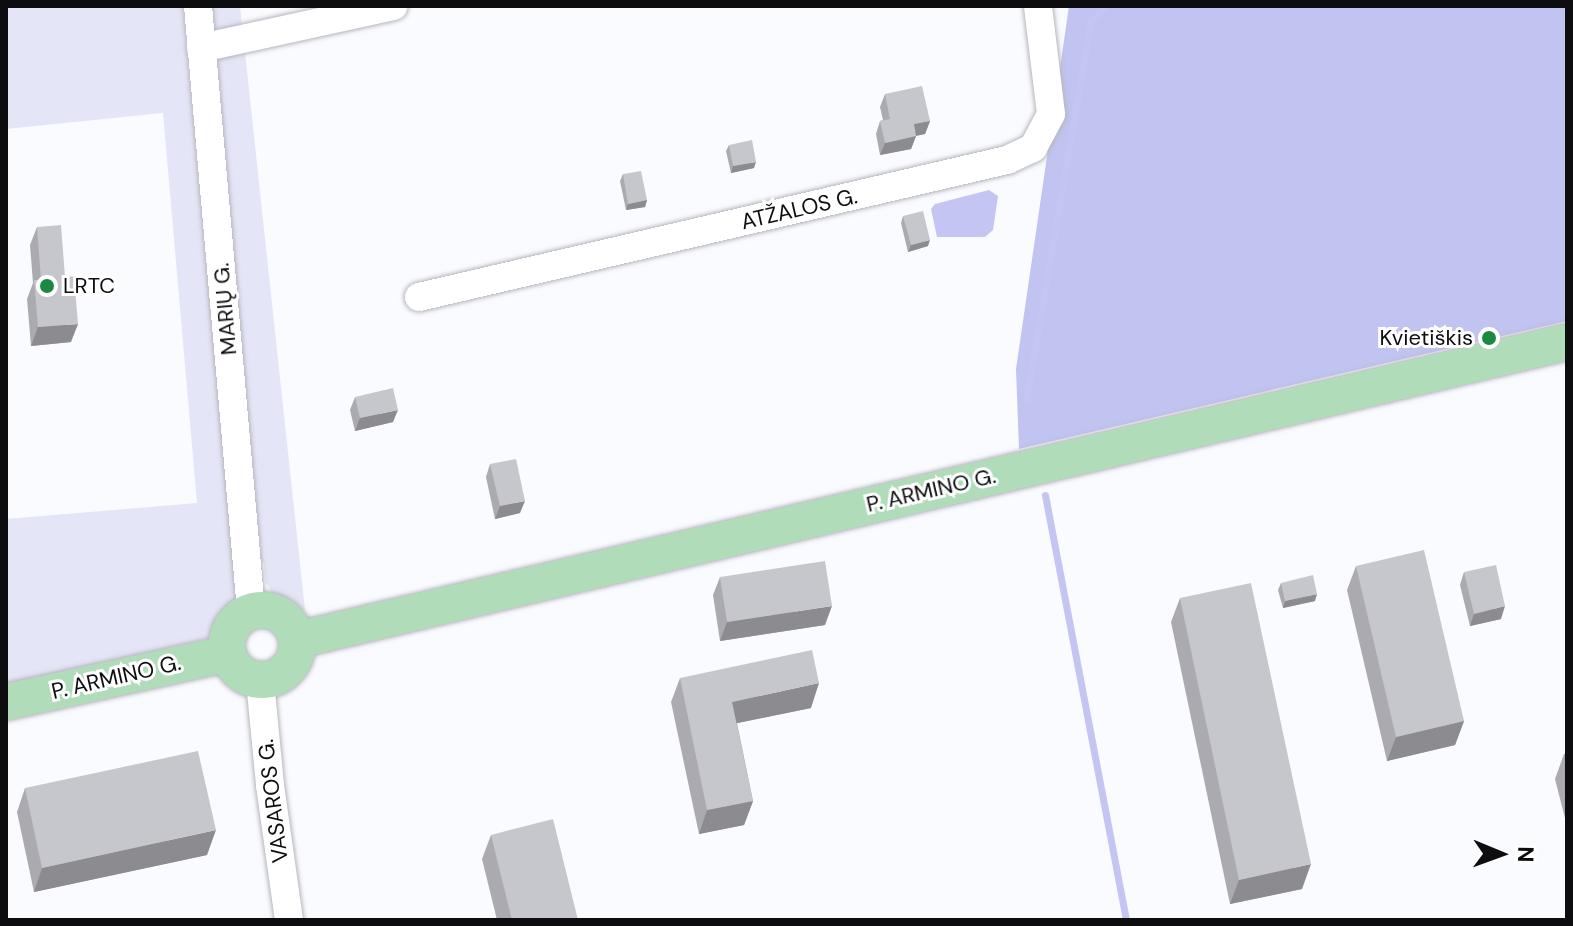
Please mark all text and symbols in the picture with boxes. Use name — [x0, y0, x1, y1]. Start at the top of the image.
street label: ATŽALOS G. — [738, 183, 860, 235]
street label: MARIŲ G. — [208, 262, 242, 356]
place label: LRTC — [63, 273, 115, 299]
marker: LRTC — [38, 277, 56, 295]
place label: Kvietiškis — [1379, 325, 1473, 351]
marker: Kvietiškis — [1480, 329, 1498, 347]
street label: P. ARMINO G. — [864, 462, 998, 518]
street label: P. ARMINO G. — [49, 649, 183, 705]
street label: VASAROS G. — [252, 738, 294, 864]
north arrow — [1461, 814, 1541, 894]
text: N — [1511, 846, 1540, 863]

